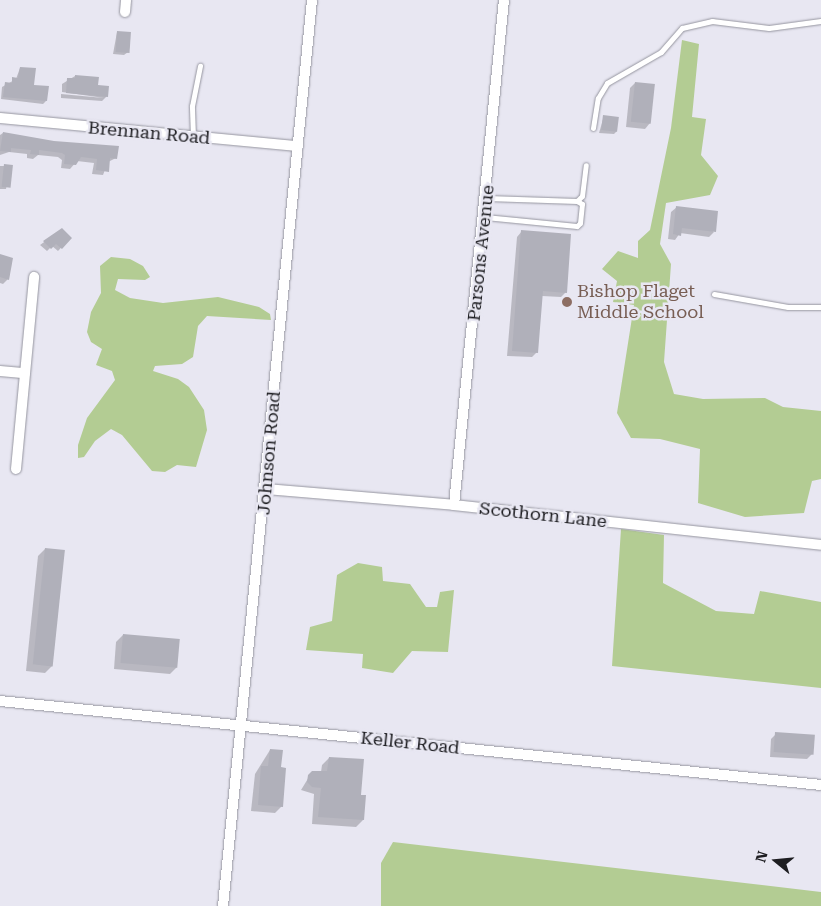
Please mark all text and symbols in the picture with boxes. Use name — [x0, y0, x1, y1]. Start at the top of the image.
street label: Brennan Road — [87, 117, 211, 149]
street label: Parsons Avenue — [463, 184, 499, 322]
place label: Bishop Flaget Middle School — [577, 281, 704, 324]
marker: Bishop Flaget Middle School — [561, 296, 573, 308]
street label: Johnson Road — [253, 390, 285, 516]
street label: Scothorn Lane — [478, 498, 608, 532]
street label: Keller Road — [359, 727, 461, 759]
north arrow — [751, 836, 801, 886]
text: N — [752, 849, 771, 864]

